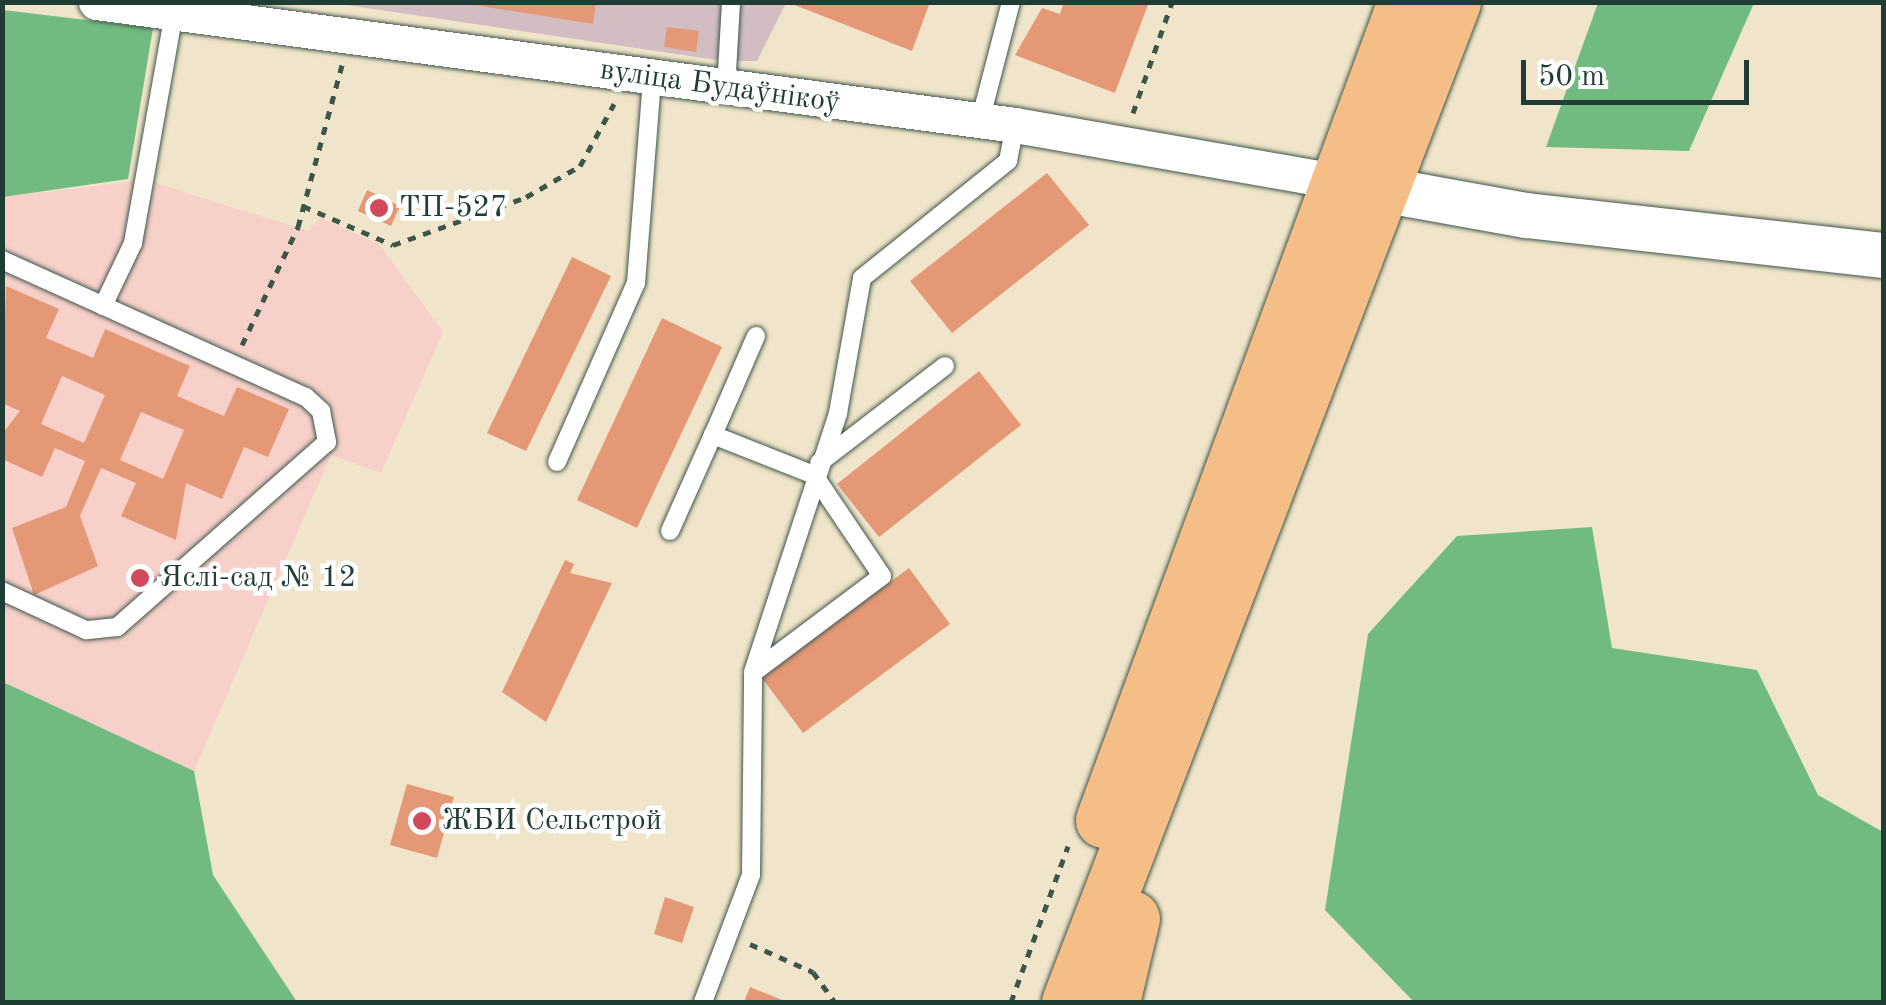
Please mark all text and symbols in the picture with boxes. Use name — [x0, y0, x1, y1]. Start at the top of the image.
scale bar — [1526, 40, 1754, 102]
street label: вуліца Будаўнікоў — [597, 52, 843, 122]
text: 50 m — [1538, 62, 1605, 92]
place label: ТП-527 — [399, 190, 507, 226]
marker: ТП-527 — [368, 197, 390, 219]
place label: Яслі-сад № 12 — [160, 560, 356, 596]
marker: Яслі-сад № 12 — [129, 567, 151, 589]
place label: ЖБИ Сельстрой — [442, 803, 662, 839]
marker: ЖБИ Сельстрой — [411, 810, 433, 832]

